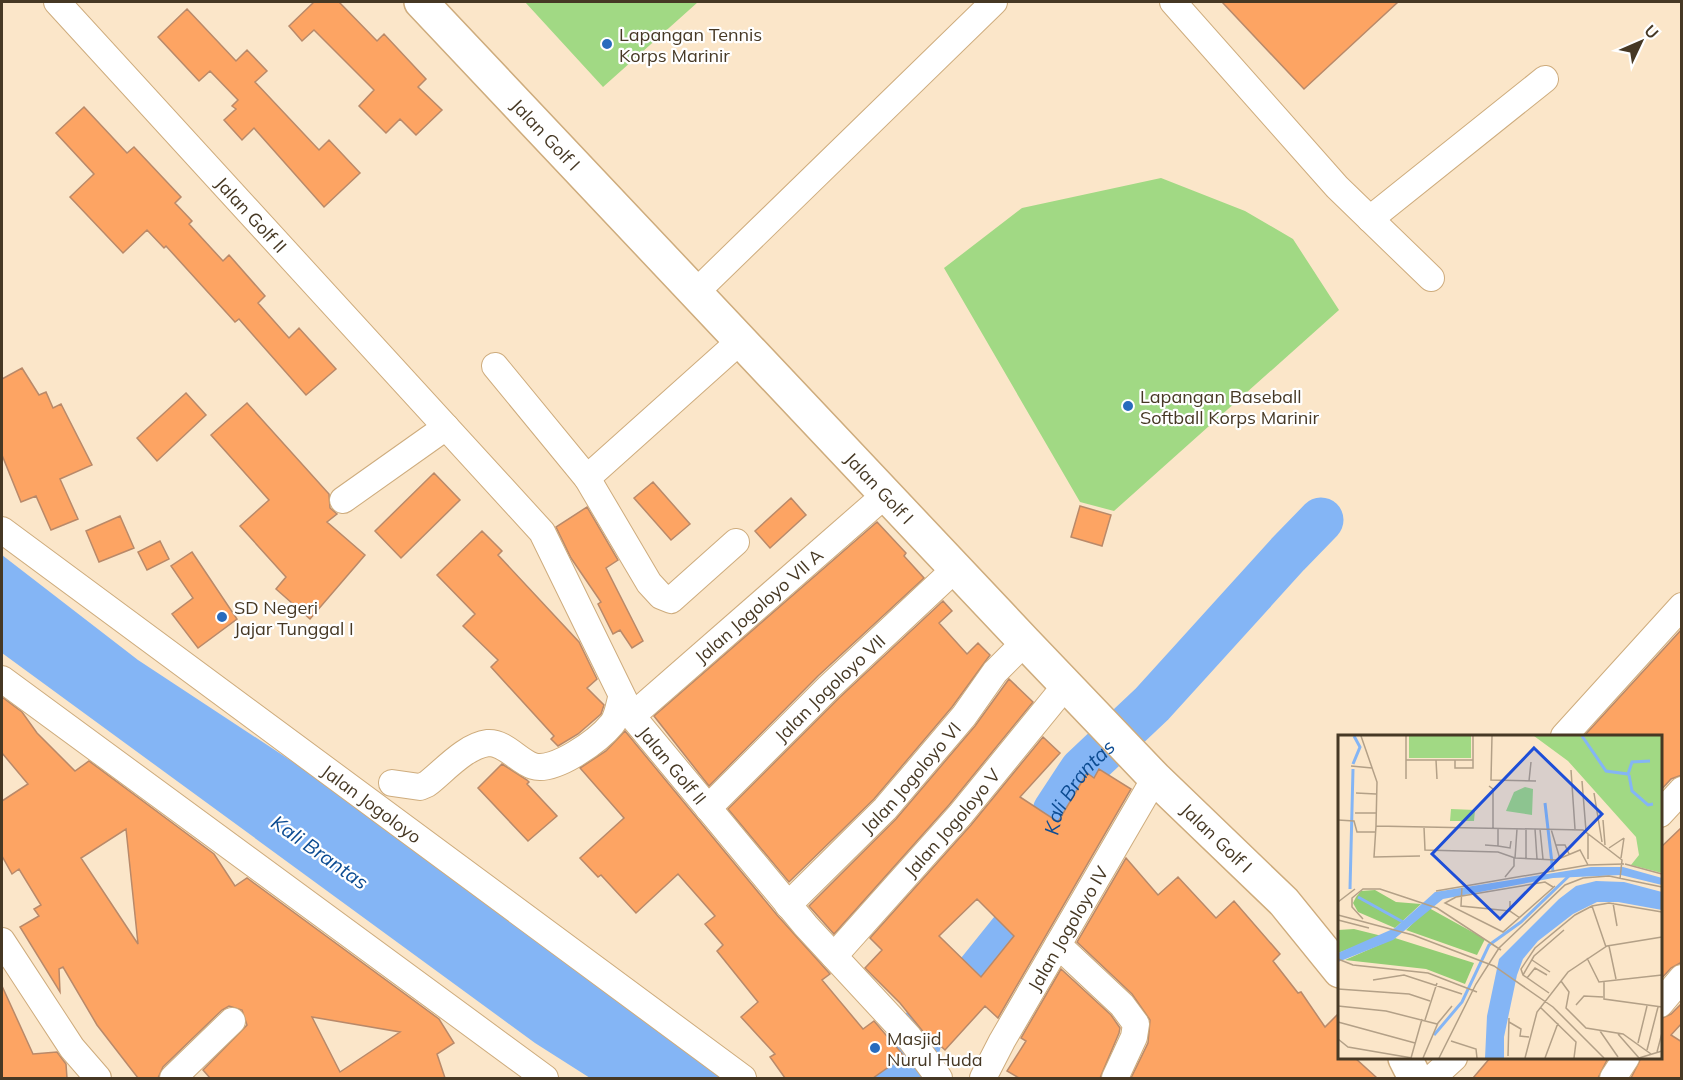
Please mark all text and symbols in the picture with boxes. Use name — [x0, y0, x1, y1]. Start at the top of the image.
north arrow — [1611, 12, 1671, 72]
text: U — [1640, 20, 1663, 43]
place label: Lapangan Tennis Korps Marinir — [619, 23, 762, 67]
marker: Lapangan Tennis Korps Marinir — [600, 37, 614, 51]
street label: Jalan Golf I — [507, 94, 585, 175]
street label: Jalan Golf II — [211, 172, 292, 257]
place label: Lapangan Baseball Softball Korps Marinir — [1140, 385, 1320, 429]
marker: Lapangan Baseball Softball Korps Marinir — [1121, 399, 1135, 413]
street label: Jalan Golf I — [840, 447, 919, 529]
street label: Jalan Jogoloyo VII A — [689, 543, 828, 668]
place label: SD Negeri Jajar Tunggal I — [234, 596, 354, 640]
marker: SD Negeri Jajar Tunggal I — [215, 610, 229, 624]
street label: Jalan Jogoloyo VII — [769, 629, 890, 747]
street label: Jalan Jogoloyo VI — [855, 718, 965, 836]
street label: Jalan Golf II — [634, 721, 712, 809]
water label: Kali Brantas — [1038, 733, 1120, 837]
inset map — [1338, 735, 1662, 1059]
street label: Jalan Jogoloyo — [317, 759, 426, 848]
street label: Jalan Jogoloyo V — [899, 764, 1005, 880]
street label: Jalan Golf I — [1176, 798, 1257, 877]
water label: Kali Brantas — [267, 809, 373, 895]
street label: Jalan Jogoloyo IV — [1022, 861, 1113, 995]
place label: Masjid Nurul Huda — [887, 1027, 983, 1071]
marker: Masjid Nurul Huda — [868, 1041, 882, 1055]

